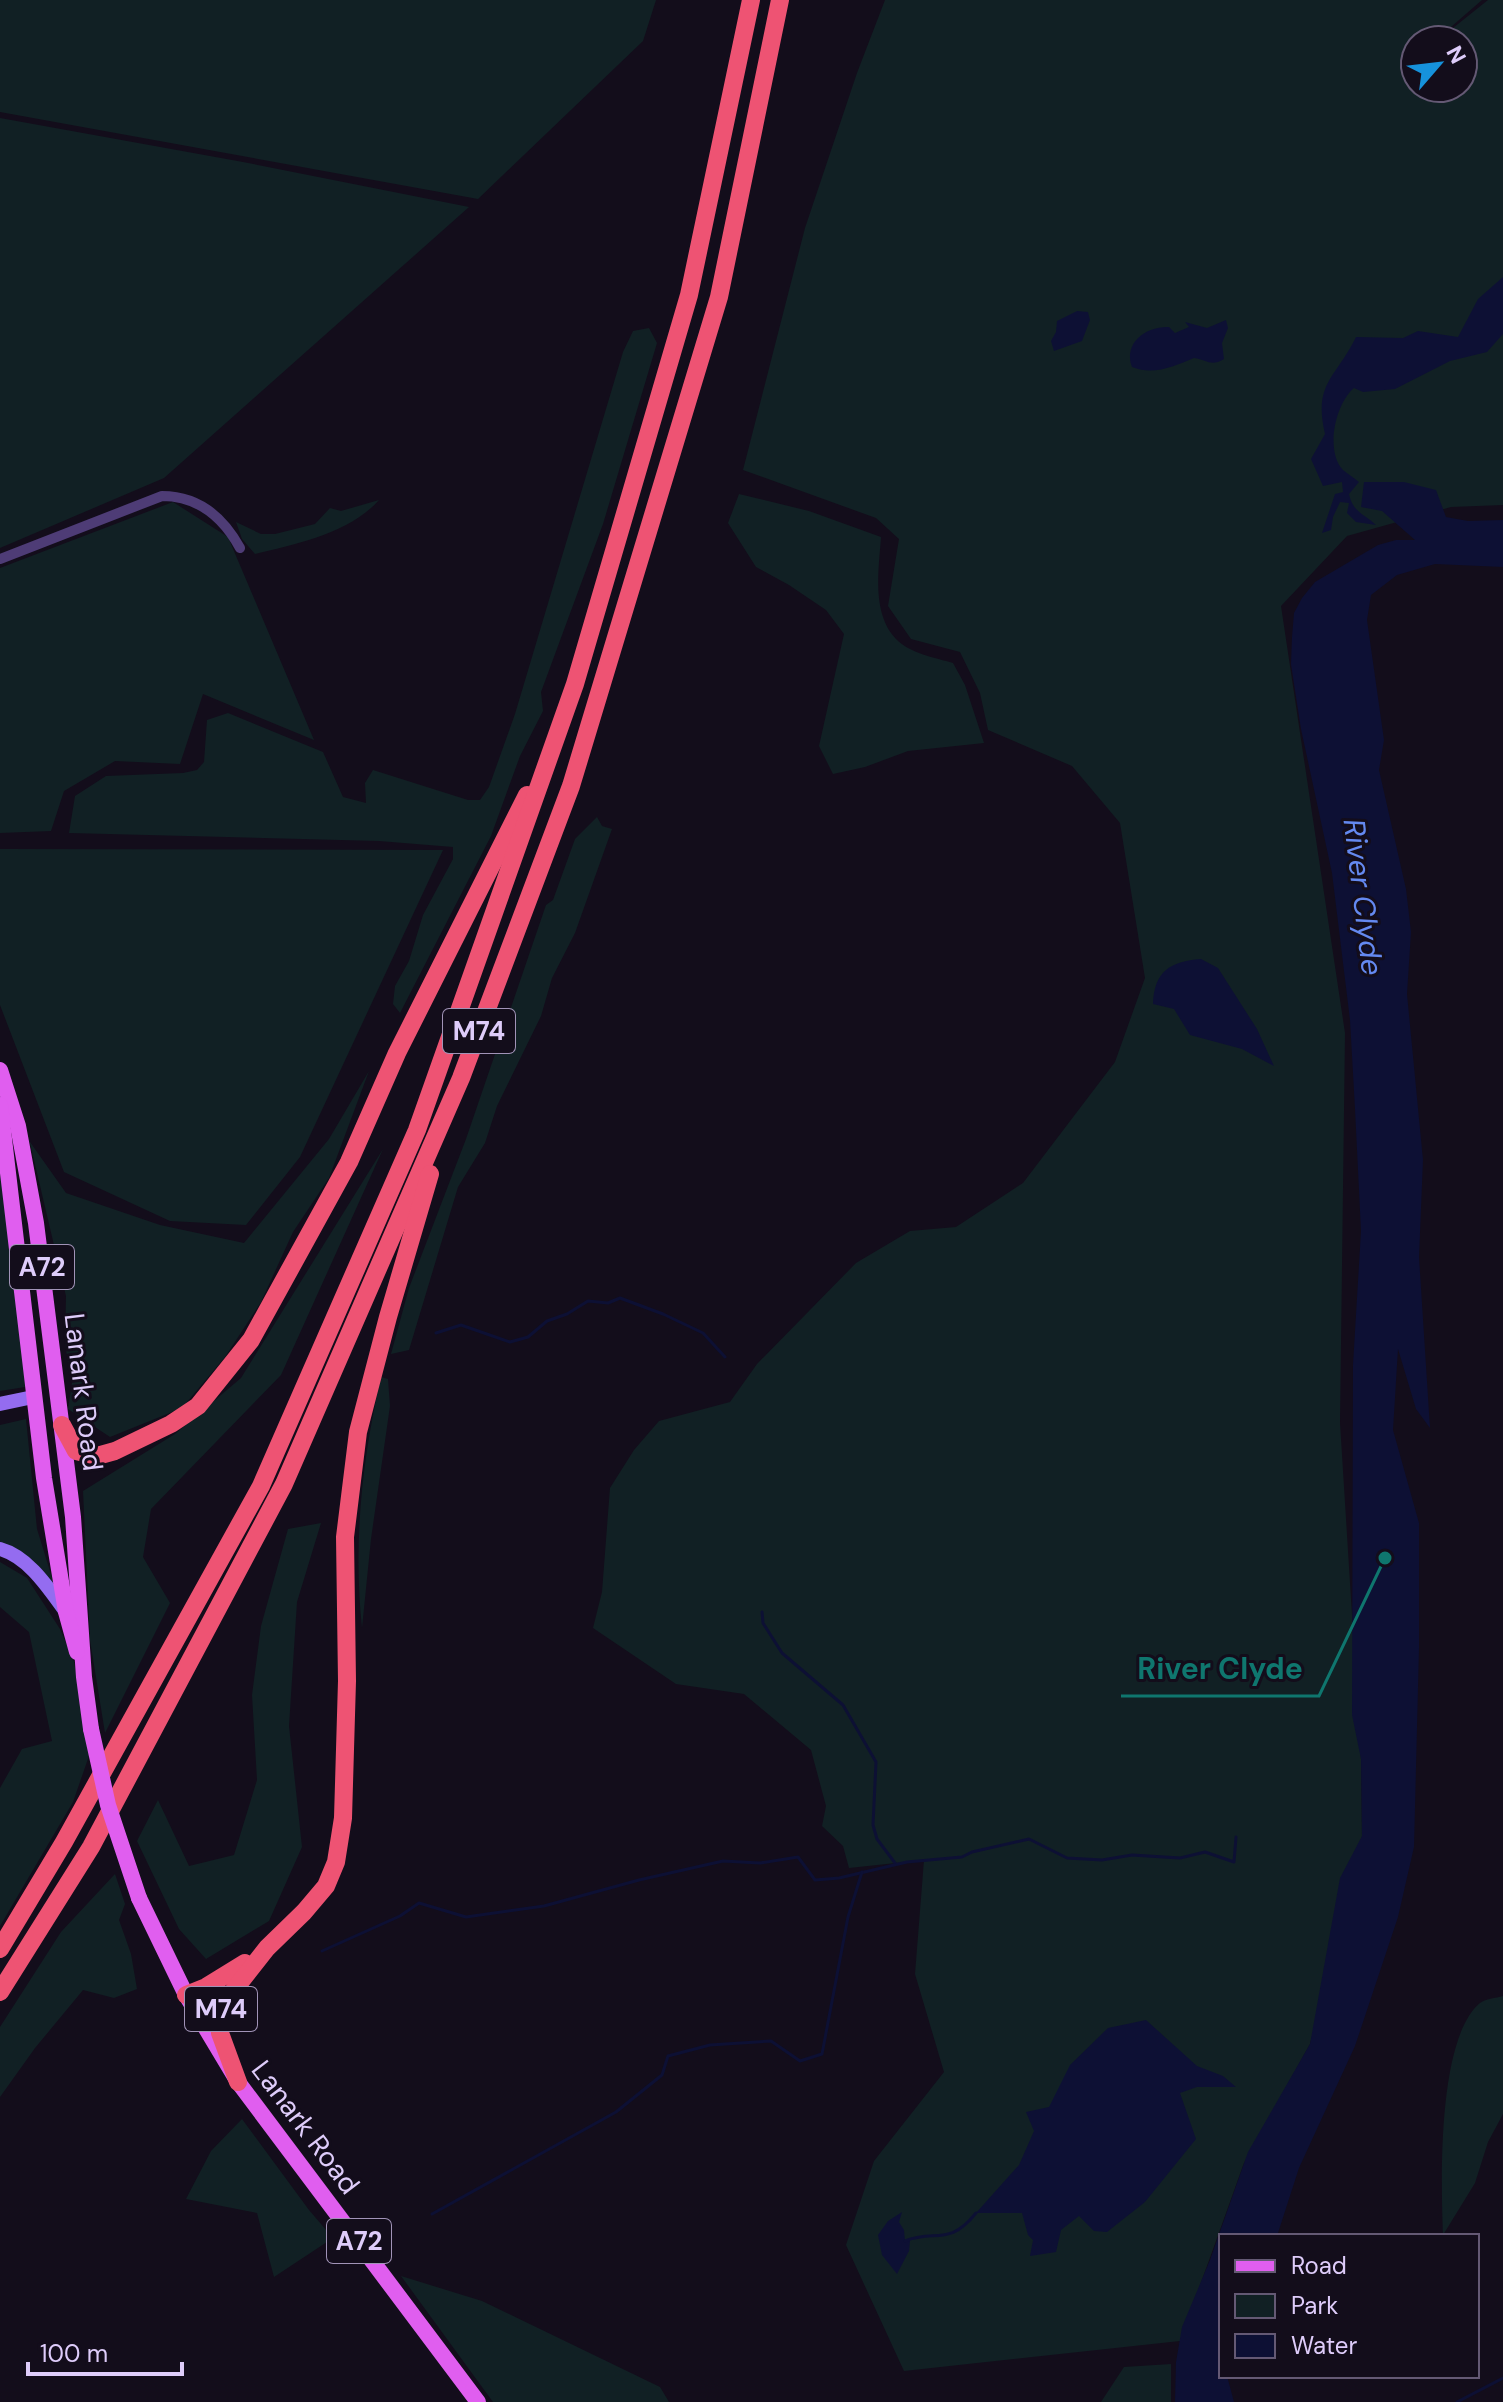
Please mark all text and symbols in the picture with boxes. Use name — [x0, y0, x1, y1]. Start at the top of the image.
north arrow — [1399, 24, 1479, 104]
text: N — [1440, 41, 1473, 69]
water label: River Clyde — [1335, 816, 1392, 978]
road number: M74 — [443, 1009, 515, 1053]
road number: A72 — [10, 1245, 74, 1289]
street label: Lanark Road — [55, 1311, 112, 1473]
callout: River Clyde — [1121, 1642, 1319, 1696]
text: River Clyde — [1137, 1649, 1303, 1688]
road number: M74 — [185, 1987, 257, 2031]
street label: Lanark Road — [243, 2053, 368, 2202]
road number: A72 — [327, 2219, 391, 2263]
legend — [1219, 2234, 1479, 2378]
text: Road — [1291, 2250, 1347, 2281]
text: Park — [1291, 2290, 1338, 2321]
scale bar — [28, 2326, 182, 2376]
text: Water — [1291, 2330, 1357, 2361]
text: 100 m — [40, 2338, 108, 2369]

